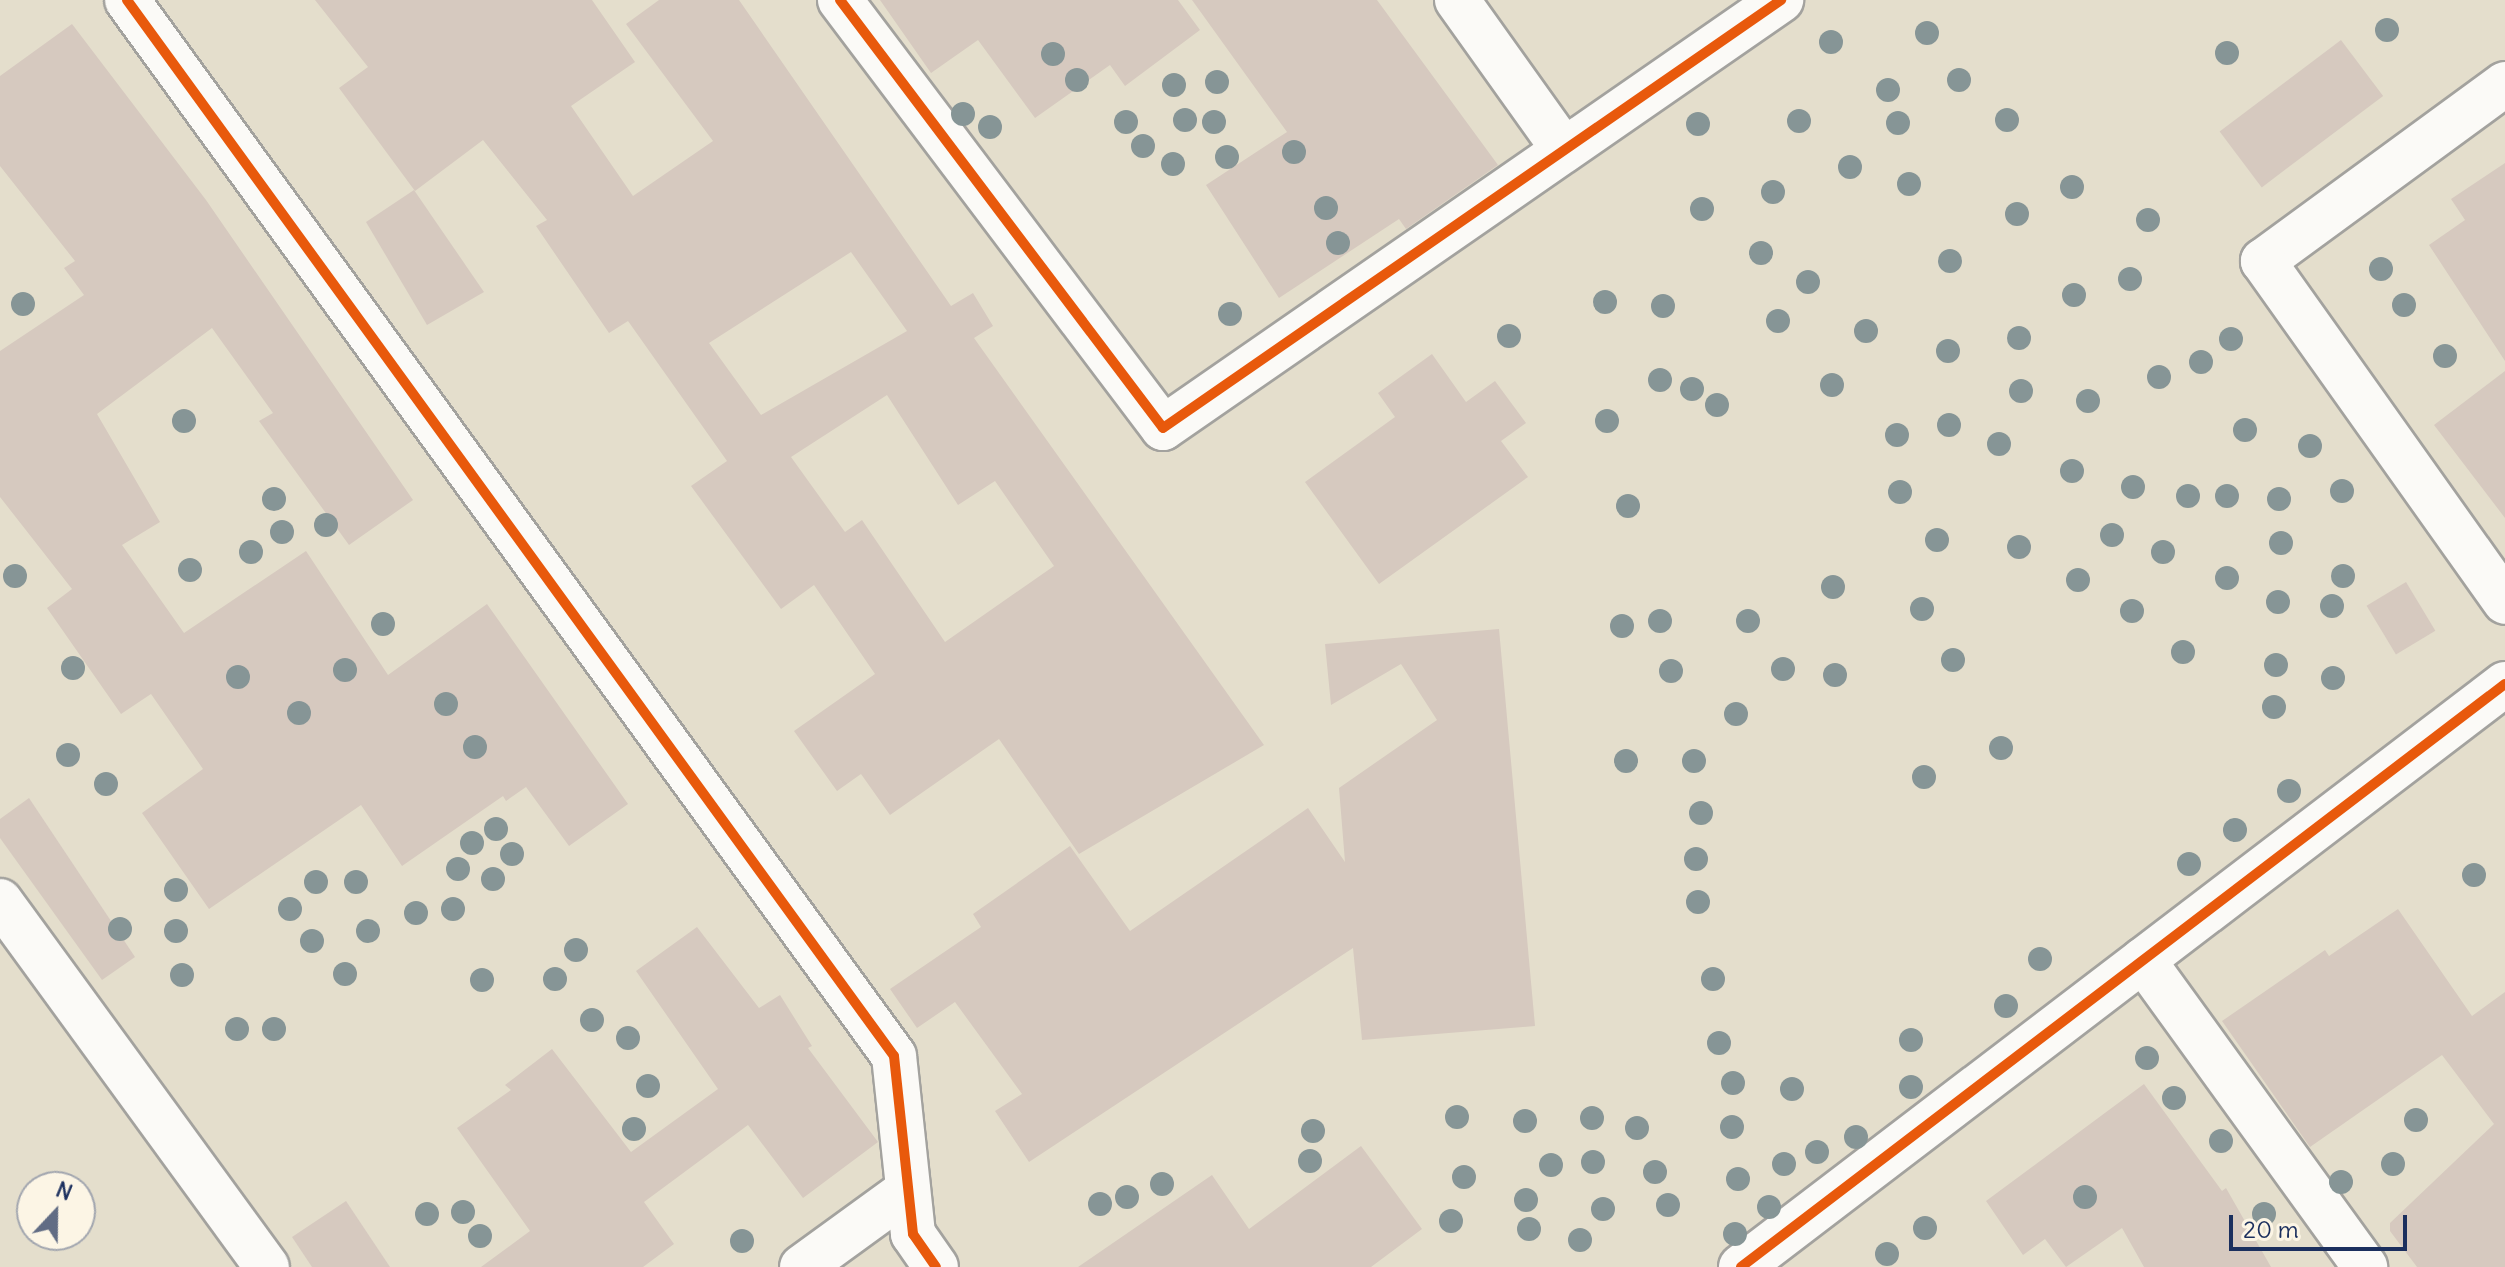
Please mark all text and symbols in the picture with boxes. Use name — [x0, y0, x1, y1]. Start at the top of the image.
north arrow — [16, 1171, 96, 1251]
text: N — [52, 1175, 77, 1206]
scale bar — [2233, 1199, 2411, 1249]
text: 20 m — [2243, 1214, 2299, 1244]

